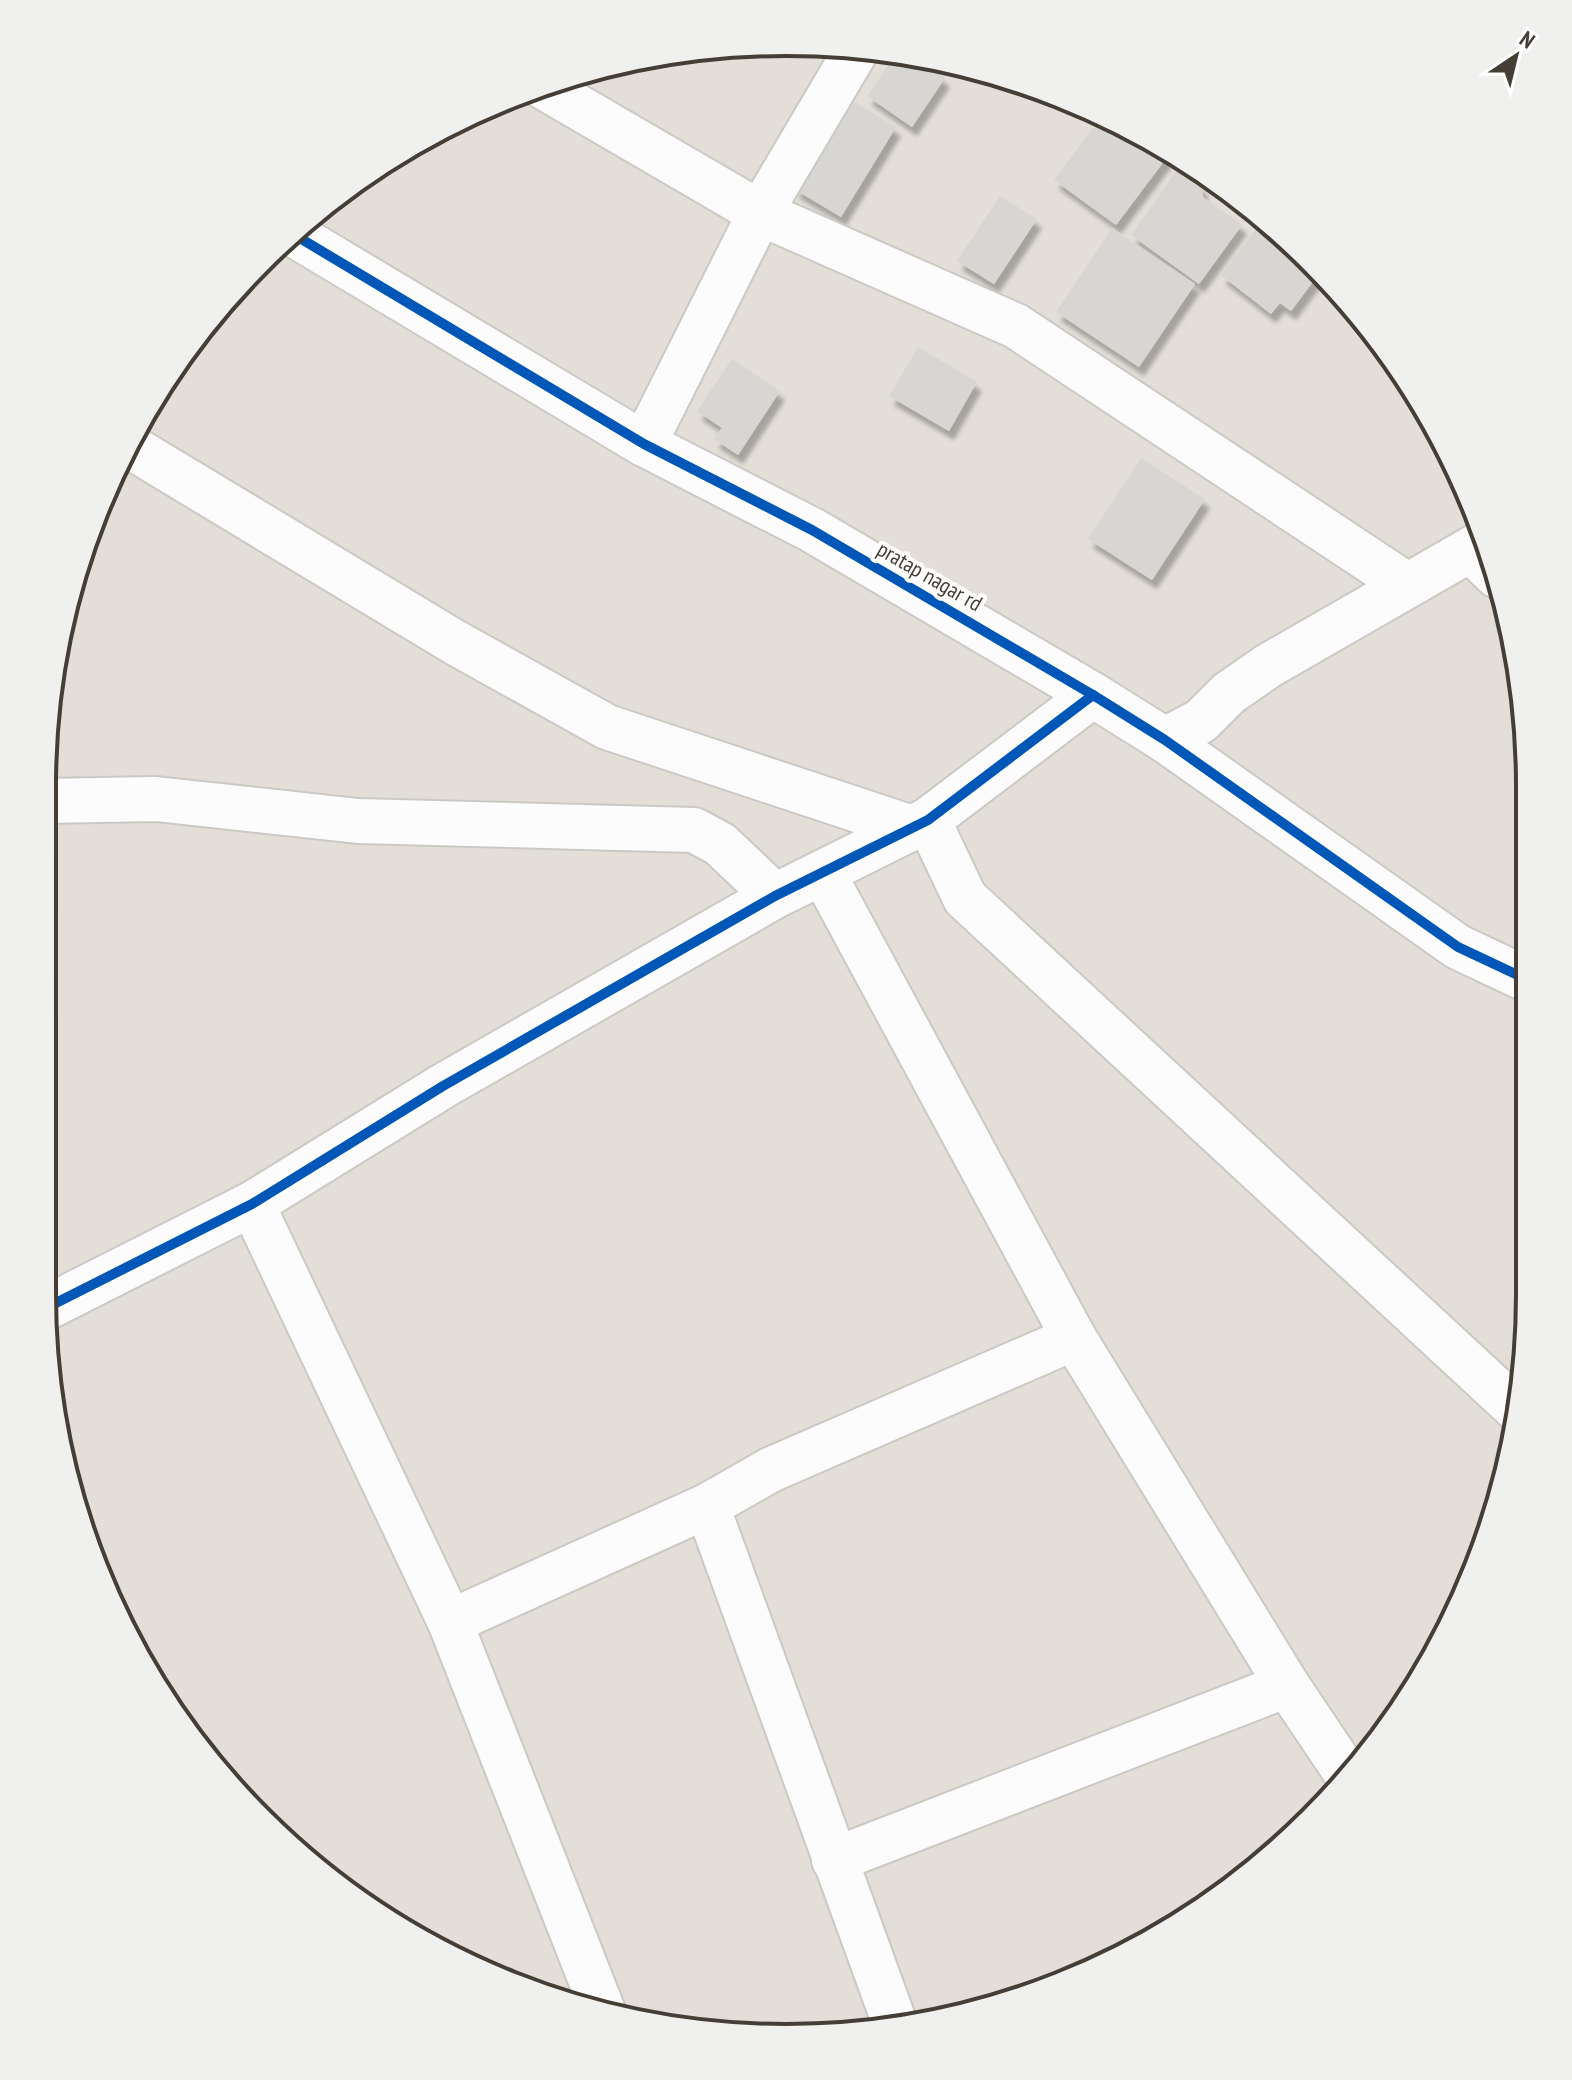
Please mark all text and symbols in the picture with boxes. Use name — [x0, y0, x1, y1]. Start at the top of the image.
north arrow — [1476, 16, 1556, 96]
text: N — [1515, 25, 1540, 54]
street label: pratap nagar rd — [873, 535, 987, 617]

